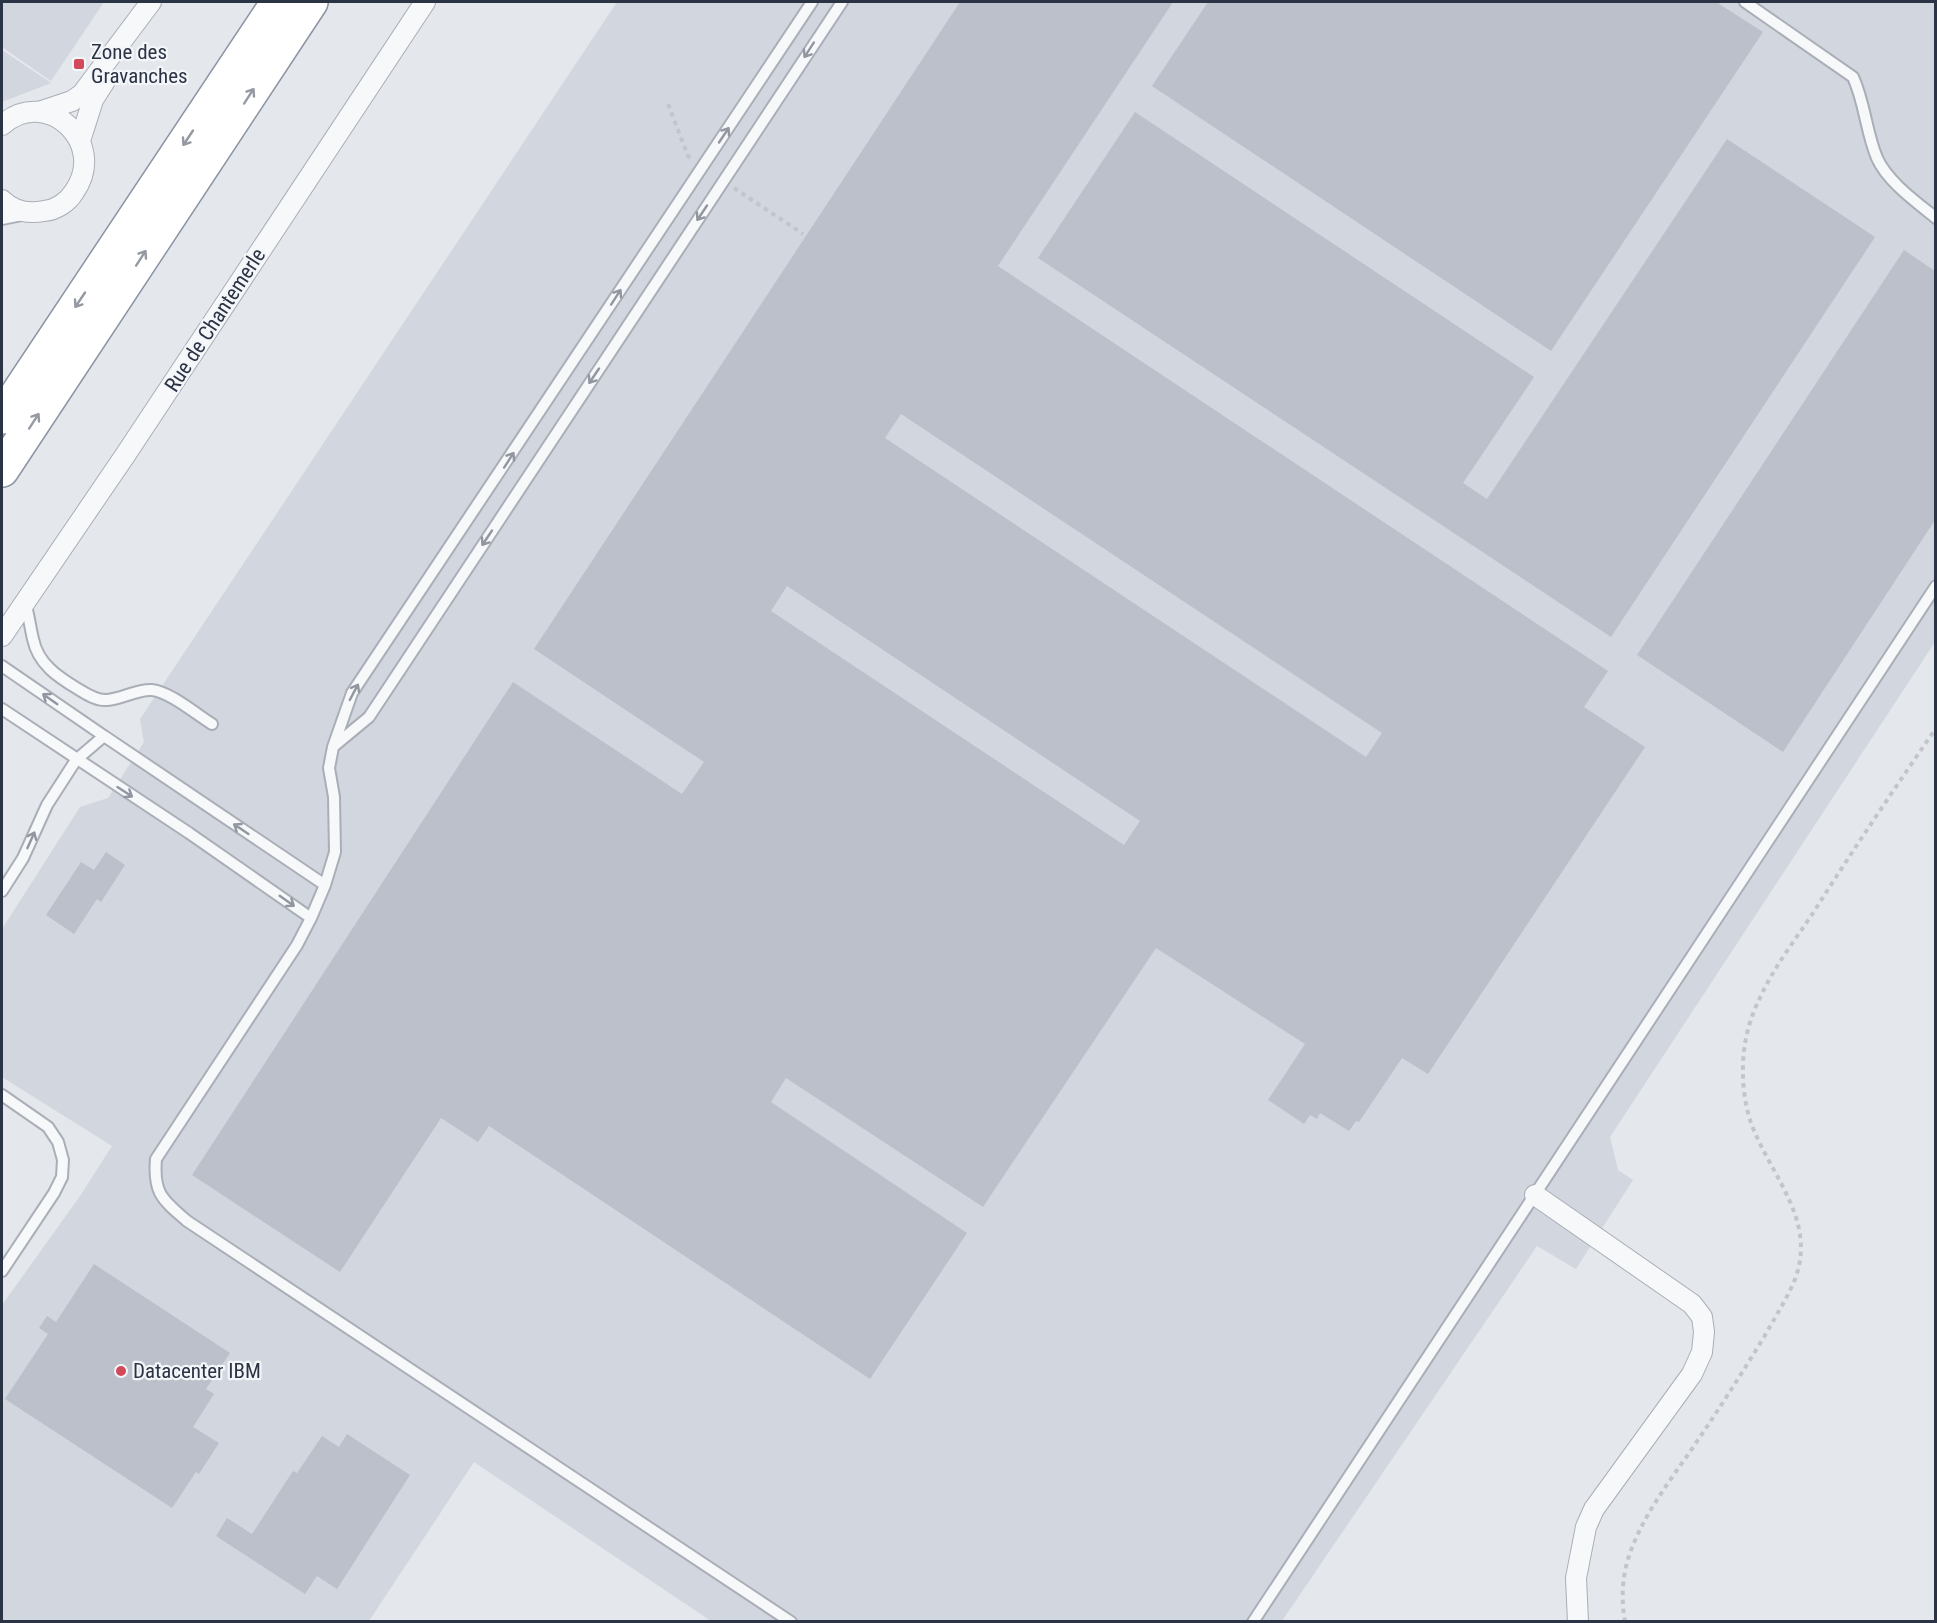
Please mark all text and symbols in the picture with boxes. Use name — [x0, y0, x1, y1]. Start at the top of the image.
place label: Zone des Gravanches — [91, 40, 188, 88]
one-way arrow — [803, 42, 816, 59]
marker: Zone des Gravanches — [72, 57, 86, 71]
one-way arrow — [243, 88, 255, 104]
one-way arrow — [718, 127, 730, 143]
one-way arrow — [182, 129, 194, 145]
one-way arrow — [696, 205, 708, 221]
street label: Rue de Chantemerle — [160, 244, 270, 396]
one-way arrow — [136, 250, 148, 267]
one-way arrow — [610, 289, 622, 306]
one-way arrow — [73, 291, 85, 308]
one-way arrow — [588, 367, 600, 384]
one-way arrow — [28, 413, 40, 430]
one-way arrow — [503, 452, 515, 469]
one-way arrow — [481, 530, 493, 546]
one-way arrow — [348, 684, 360, 701]
one-way arrow — [42, 693, 58, 705]
one-way arrow — [117, 785, 134, 798]
one-way arrow — [233, 823, 250, 836]
one-way arrow — [25, 832, 37, 850]
one-way arrow — [278, 895, 294, 907]
place label: Datacenter IBM — [133, 1359, 261, 1383]
marker: Datacenter IBM — [114, 1364, 128, 1378]

